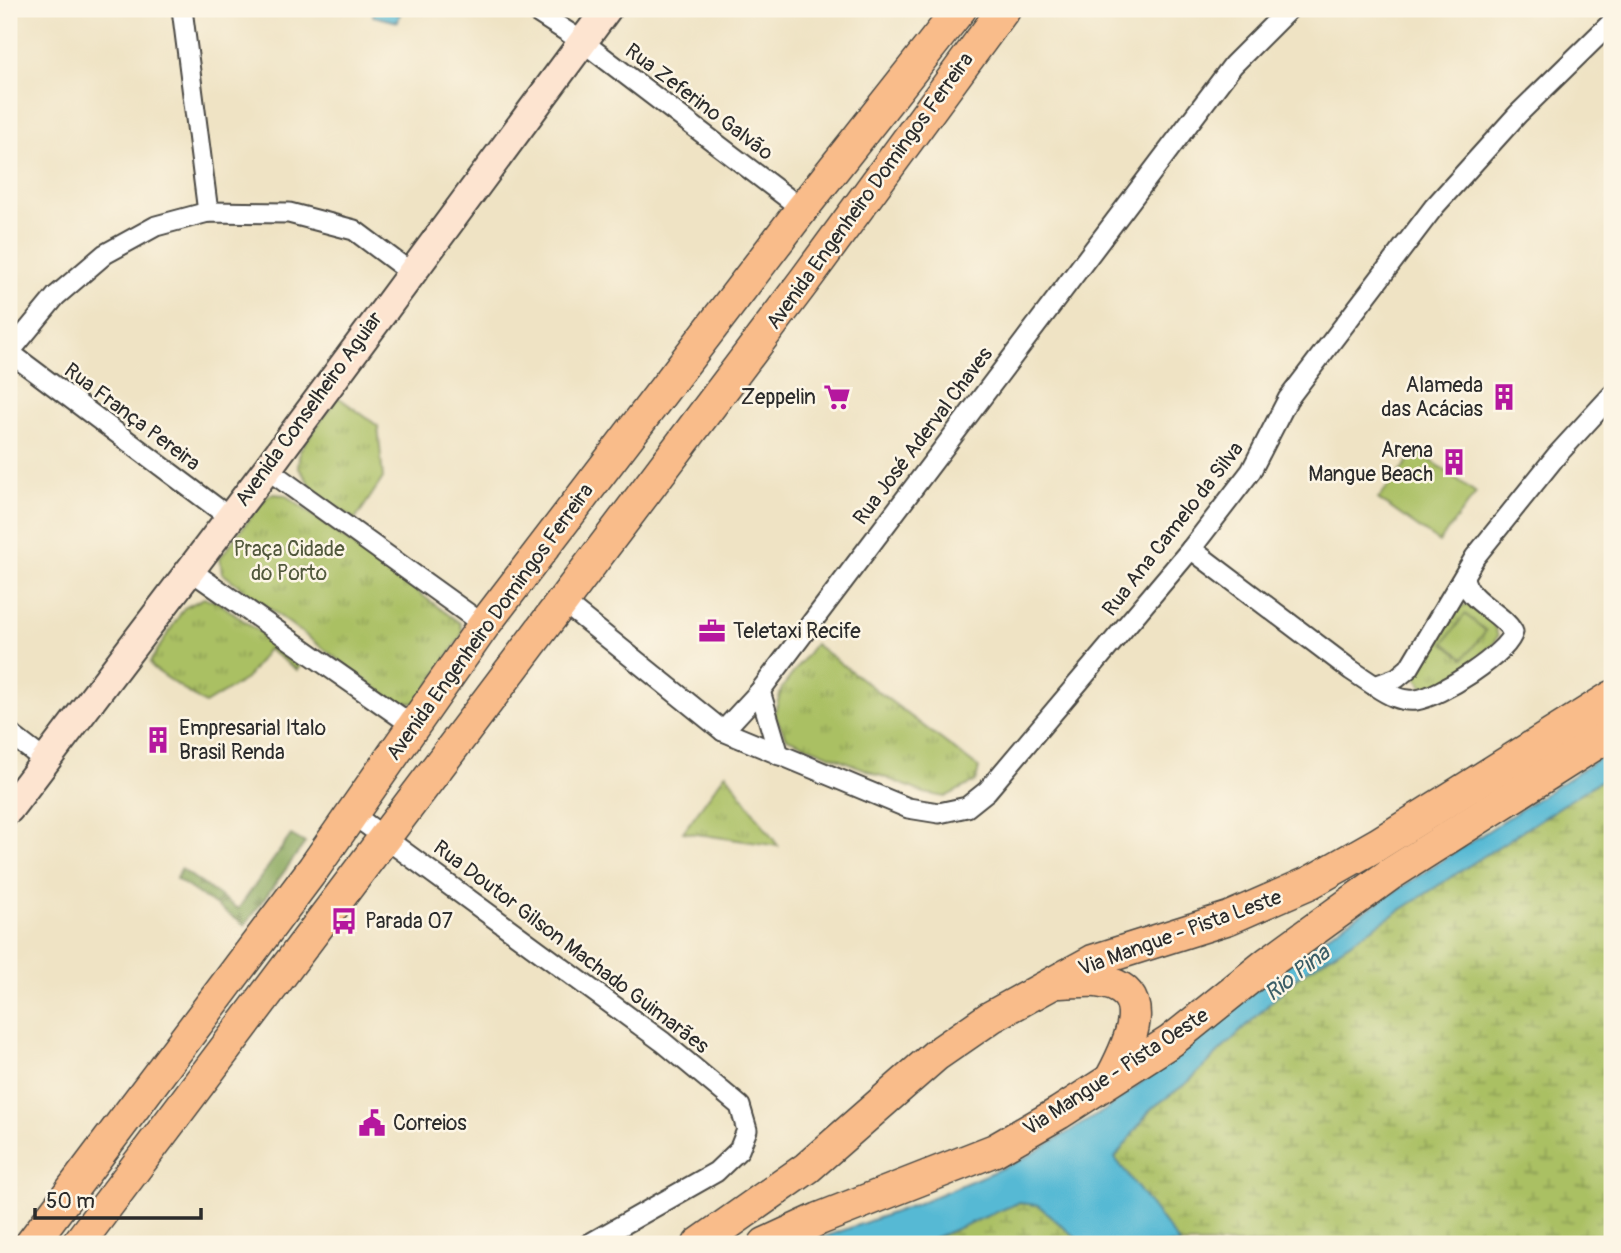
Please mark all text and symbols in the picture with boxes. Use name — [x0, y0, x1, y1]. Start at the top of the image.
street label: Rua Zeferino Galvão — [619, 37, 779, 167]
street label: Avenida Engenheiro Domingos Ferreira — [760, 47, 980, 335]
street label: Avenida Conselheiro Aguiar — [229, 306, 389, 512]
street label: Rua José Aderval Chaves — [847, 341, 999, 530]
street label: Rua França Pereira — [58, 357, 206, 477]
place label: Alameda das Acácias — [1381, 372, 1484, 423]
supermarket icon: Zeppelin — [822, 382, 852, 412]
building icon: Alameda das Acácias — [1489, 382, 1519, 412]
place label: Zeppelin — [741, 384, 816, 411]
street label: Rua Ana Camelo da Silva — [1096, 436, 1250, 622]
place label: Arena Mangue Beach — [1308, 437, 1433, 488]
building icon: Arena Mangue Beach — [1439, 447, 1469, 477]
street label: Avenida Engenheiro Domingos Ferreira — [380, 478, 600, 766]
park label: Praça Cidade do Porto — [233, 536, 345, 587]
office icon: Teletaxi Recife — [697, 616, 727, 646]
place label: Teletaxi Recife — [733, 618, 861, 645]
place label: Empresarial Italo Brasil Renda — [179, 715, 326, 766]
building icon: Empresarial Italo Brasil Renda — [143, 725, 173, 755]
street label: Rua Doutor Gilson Machado Guimarães — [428, 834, 715, 1060]
street label: Via Mangue - Pista Leste — [1075, 883, 1286, 982]
bus stop icon: Parada 07 — [329, 906, 359, 936]
place label: Parada 07 — [365, 908, 453, 935]
water label: Rio Pina — [1259, 938, 1337, 1008]
street label: Via Mangue - Pista Oeste — [1018, 1002, 1214, 1142]
public building icon: Correios — [357, 1108, 387, 1138]
place label: Correios — [393, 1110, 467, 1137]
scale bar — [35, 1176, 201, 1220]
text: 50 m — [46, 1188, 95, 1215]

